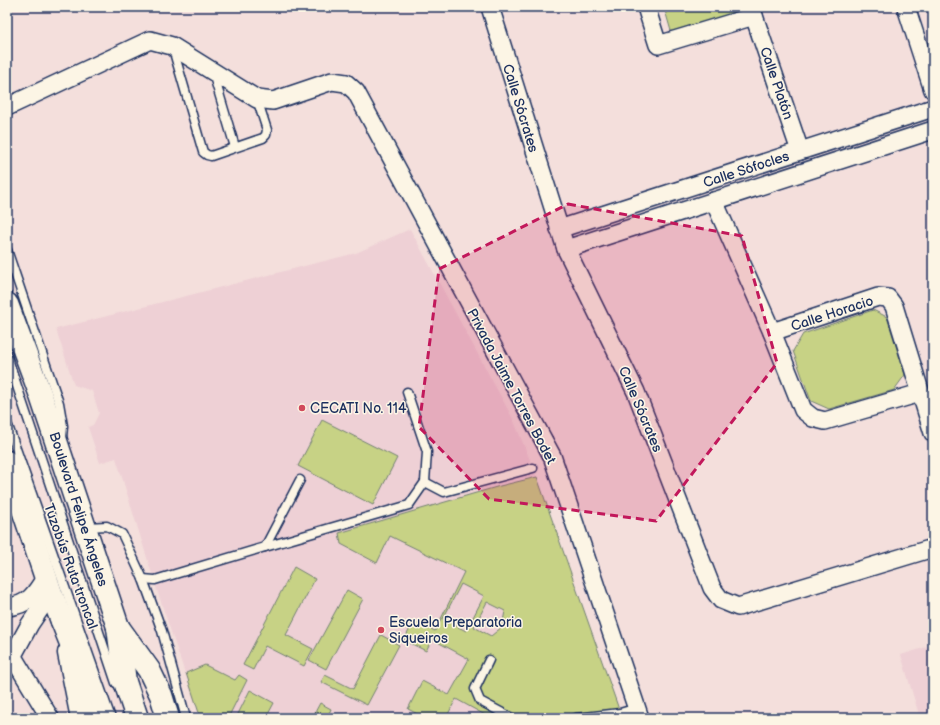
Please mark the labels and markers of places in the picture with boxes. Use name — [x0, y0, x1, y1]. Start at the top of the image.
place label: CECATI No. 114 — [310, 400, 407, 417]
marker: CECATI No. 114 — [297, 403, 307, 413]
place label: Escuela Preparatoria Siqueiros — [389, 614, 522, 647]
marker: Escuela Preparatoria Siqueiros — [376, 625, 386, 635]

